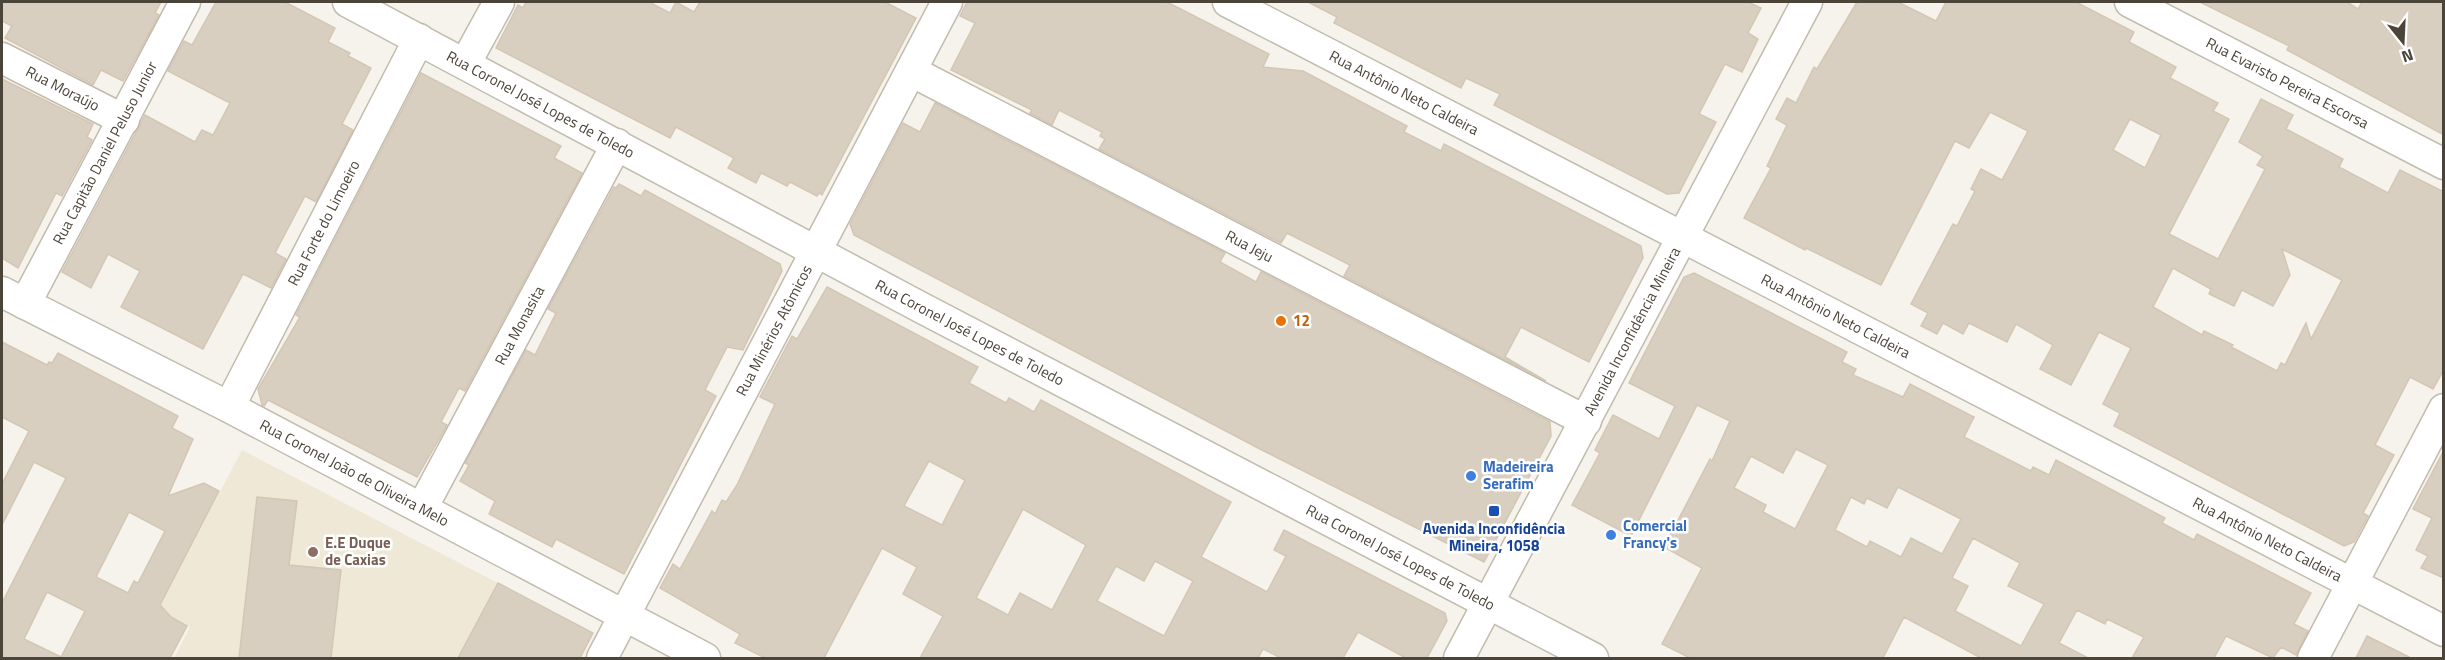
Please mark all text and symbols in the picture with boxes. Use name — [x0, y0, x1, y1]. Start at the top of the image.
north arrow — [2373, 12, 2433, 72]
street label: Rua Evaristo Pereira Escorsa — [2202, 31, 2373, 135]
text: N — [2399, 43, 2417, 69]
street label: Rua Coronel José Lopes de Toledo — [442, 44, 639, 164]
street label: Rua Antônio Neto Caldeira — [1325, 44, 1483, 141]
street label: Rua Capitão Daniel Peluso Junior — [47, 57, 163, 248]
street label: Rua Moraújo — [22, 60, 104, 117]
street label: Rua Forte do Limoeiro — [281, 156, 366, 290]
street label: Rua Jeju — [1221, 224, 1277, 268]
street label: Avenida Inconfidência Mineira — [1578, 242, 1686, 419]
street label: Rua Minérios Atômicos — [730, 261, 818, 400]
street label: Rua Antônio Neto Caldeira — [1757, 268, 1915, 364]
street label: Rua Coronel José Lopes de Toledo — [871, 273, 1068, 391]
street label: Rua Monasita — [489, 281, 550, 369]
place label: 12 — [1293, 309, 1310, 332]
marker: 12 — [1274, 314, 1288, 328]
street label: Rua Coronel João de Oliveira Melo — [256, 413, 453, 532]
place label: Madeireira Serafim — [1483, 455, 1554, 495]
marker: Madeireira Serafim — [1464, 469, 1478, 483]
street label: Rua Antônio Neto Caldeira — [2189, 491, 2347, 588]
street label: Rua Coronel José Lopes de Toledo — [1302, 498, 1499, 616]
marker: Avenida Inconfidência Mineira, 1058 — [1487, 504, 1501, 518]
place label: Comercial Francy's — [1623, 514, 1687, 554]
place label: Avenida Inconfidência Mineira, 1058 — [1423, 517, 1565, 557]
marker: Comercial Francy's — [1604, 528, 1618, 542]
place label: E.E Duque de Caxias — [325, 531, 391, 571]
marker: E.E Duque de Caxias — [306, 545, 320, 559]

